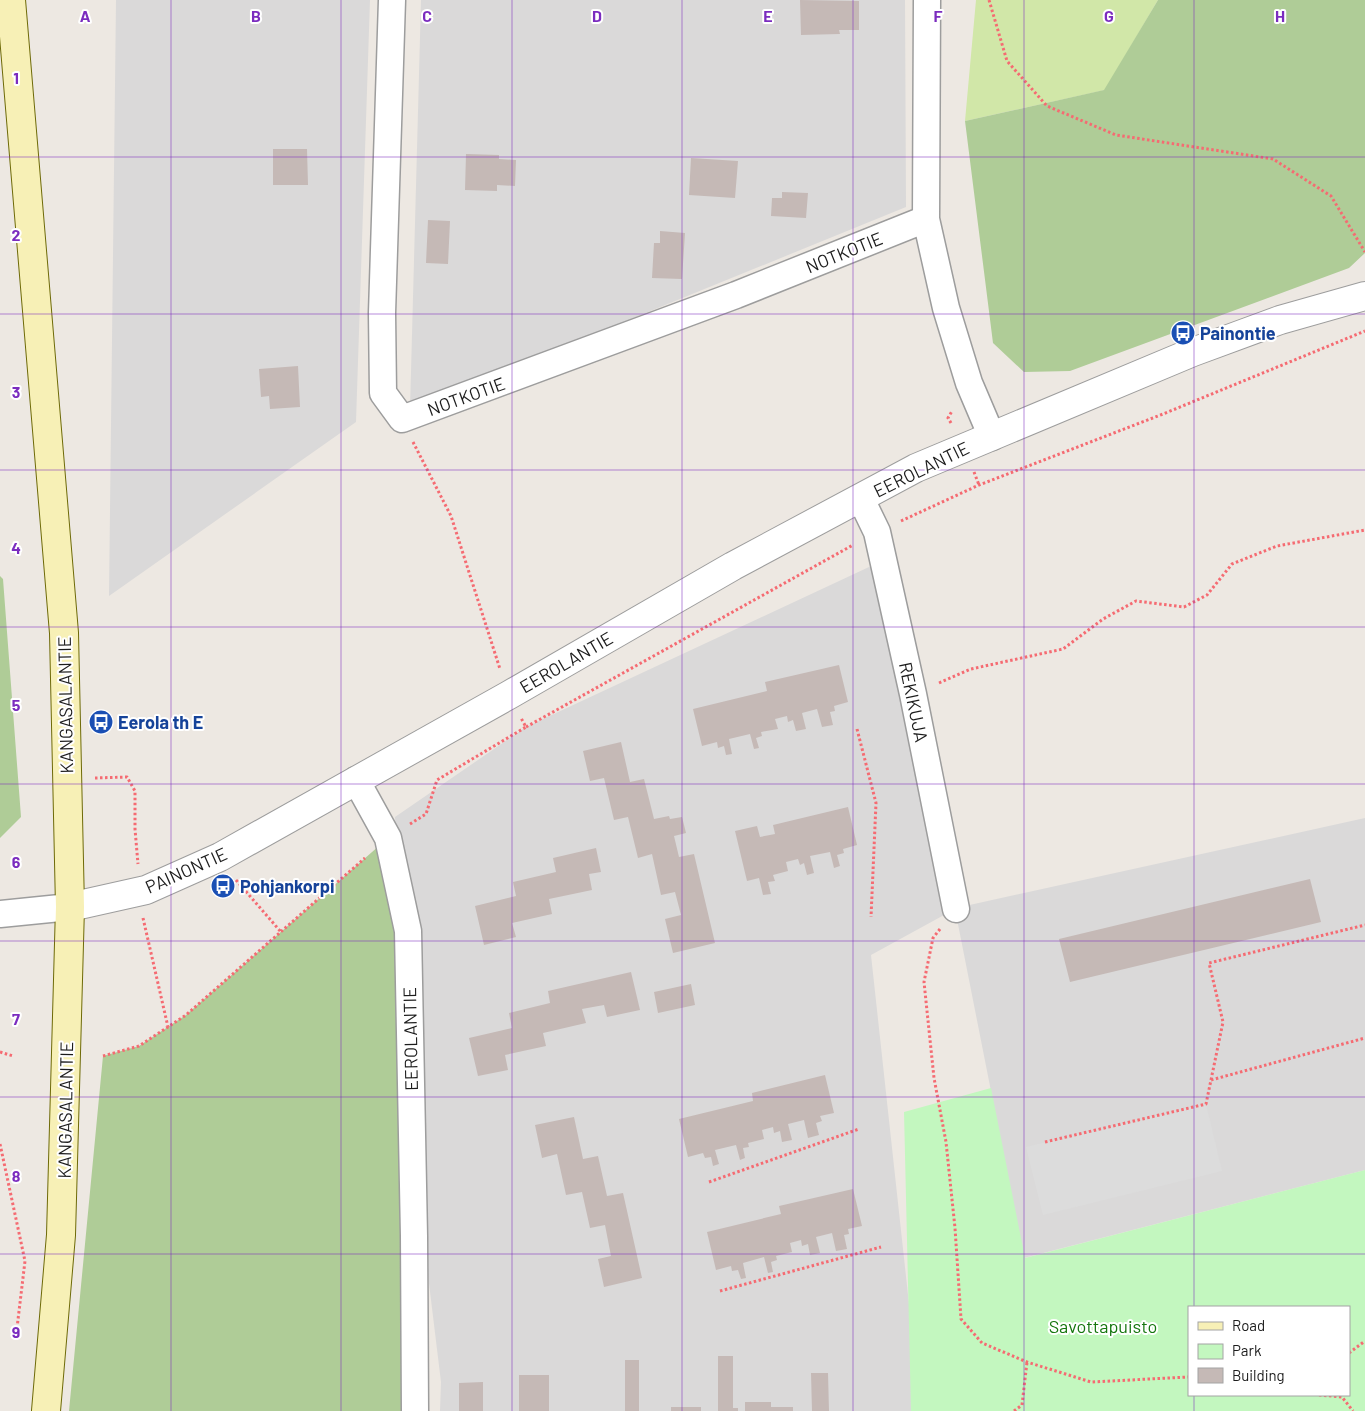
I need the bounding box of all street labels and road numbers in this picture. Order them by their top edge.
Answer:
street label: NOTKOTIE [802,227,886,277]
street label: NOTKOTIE [424,372,508,420]
street label: EEROLANTIE [870,436,972,502]
street label: EEROLANTIE [516,627,616,697]
street label: KANGASALANTIE [53,636,77,774]
street label: REKIKUJA [895,660,933,744]
street label: PAINONTIE [142,842,230,898]
street label: EEROLANTIE [398,987,422,1091]
street label: KANGASALANTIE [53,1041,77,1179]

